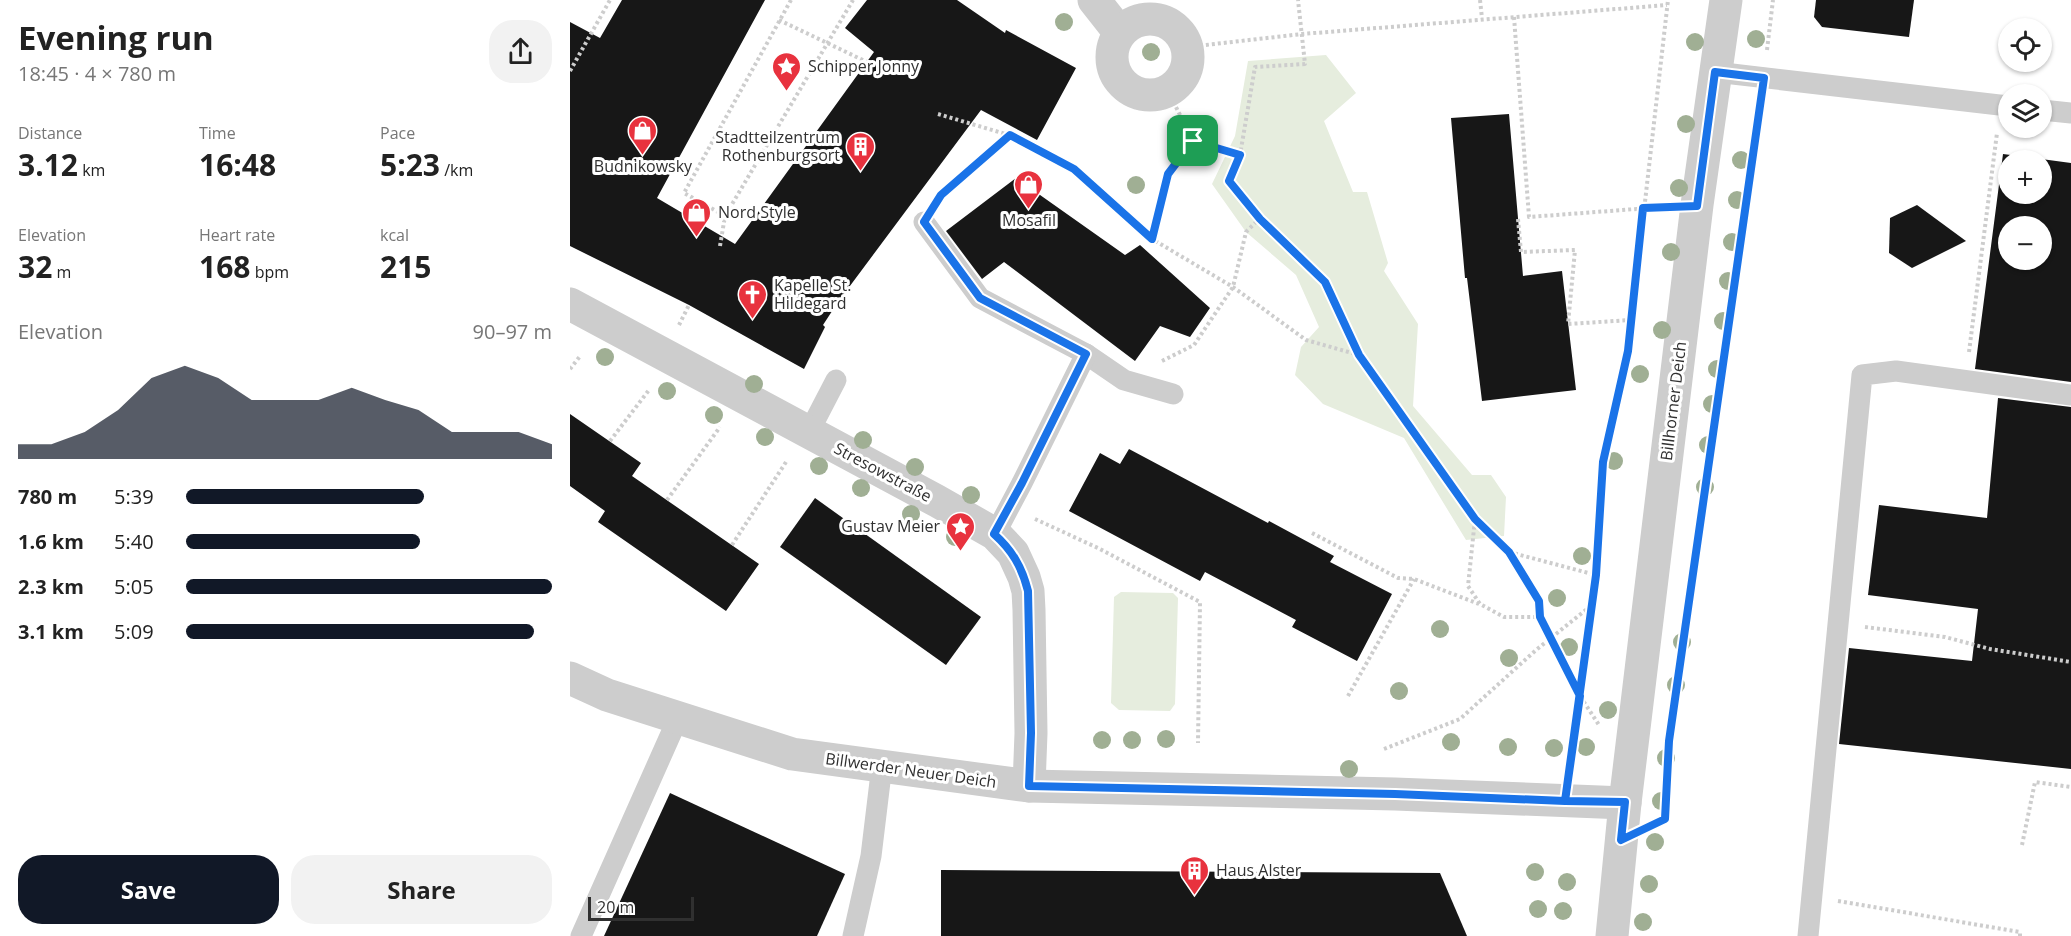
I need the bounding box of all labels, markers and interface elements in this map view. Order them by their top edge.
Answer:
text: Evening run [18,15,214,60]
map controls [1998,18,2052,270]
button: locate [1998,18,2052,72]
button: share [489,20,552,83]
place icon: Schipper Jonny [771,50,803,92]
place label: Schipper Jonny [808,55,920,77]
text: 18:45 · 4 × 780 m [18,60,176,87]
button: layers [1998,84,2052,138]
shop icon: Budnikowsky [627,114,659,156]
pin [1167,115,1218,166]
text: Distance [18,122,82,144]
text: Time [199,122,236,144]
text: Pace [380,122,415,144]
icon: arrive [1176,124,1209,157]
place label: Stadtteilzentrum Rothenburgsort [715,126,840,166]
building icon: Stadtteilzentrum Rothenburgsort [845,130,877,172]
text: 3.12 [18,144,78,185]
text: 16:48 [199,144,276,185]
text: 5:23 [380,144,440,185]
button: + [1998,150,2052,204]
place label: Budnikowsky [594,155,693,177]
text: km [78,159,105,181]
text: /km [440,159,473,181]
shop icon: Mosafil [1013,168,1045,210]
shop icon: Nord Style [681,196,713,238]
place label: Nord Style [718,201,796,223]
place label: Mosafil [1002,209,1056,231]
button: − [1998,216,2052,270]
text: Elevation [18,224,86,246]
text: Heart rate [199,224,275,246]
text: kcal [380,224,409,246]
text: 32 [18,246,52,287]
text: 168 [199,246,250,287]
text: 215 [380,246,431,287]
text: m [52,261,71,283]
text: bpm [250,261,289,283]
place label: Kapelle St. Hildegard [774,274,851,314]
church icon: Kapelle St. Hildegard [737,278,769,320]
text: Elevation [18,318,103,345]
text: 90–97 m [473,318,552,345]
street label: Billhorner Deich [1655,340,1691,462]
street label: Stresowstraße [830,437,936,507]
text: 780 m [18,483,77,510]
text: 5:39 [114,483,154,510]
place icon: Gustav Meier [945,510,977,552]
place label: Gustav Meier [841,515,940,537]
text: 1.6 km [18,528,84,555]
text: 5:40 [114,528,154,555]
text: 2.3 km [18,573,84,600]
text: 5:05 [114,573,154,600]
text: 3.1 km [18,618,84,645]
text: 5:09 [114,618,154,645]
street label: Billwerder Neuer Deich [824,747,998,793]
building icon: Haus Alster [1179,854,1211,896]
button: Save [18,855,279,924]
button: Share [291,855,552,924]
place label: Haus Alster [1216,859,1302,881]
scale bar [588,894,694,922]
text: 20 m [597,896,634,918]

